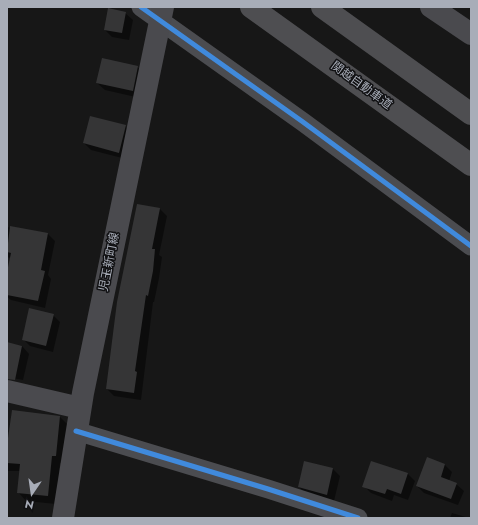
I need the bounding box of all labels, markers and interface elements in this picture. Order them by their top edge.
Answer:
street label: 関越自動車道 [328,59,394,113]
street label: 児玉新町線 [97,231,123,293]
north arrow [12,473,52,513]
text: N [23,496,35,513]

